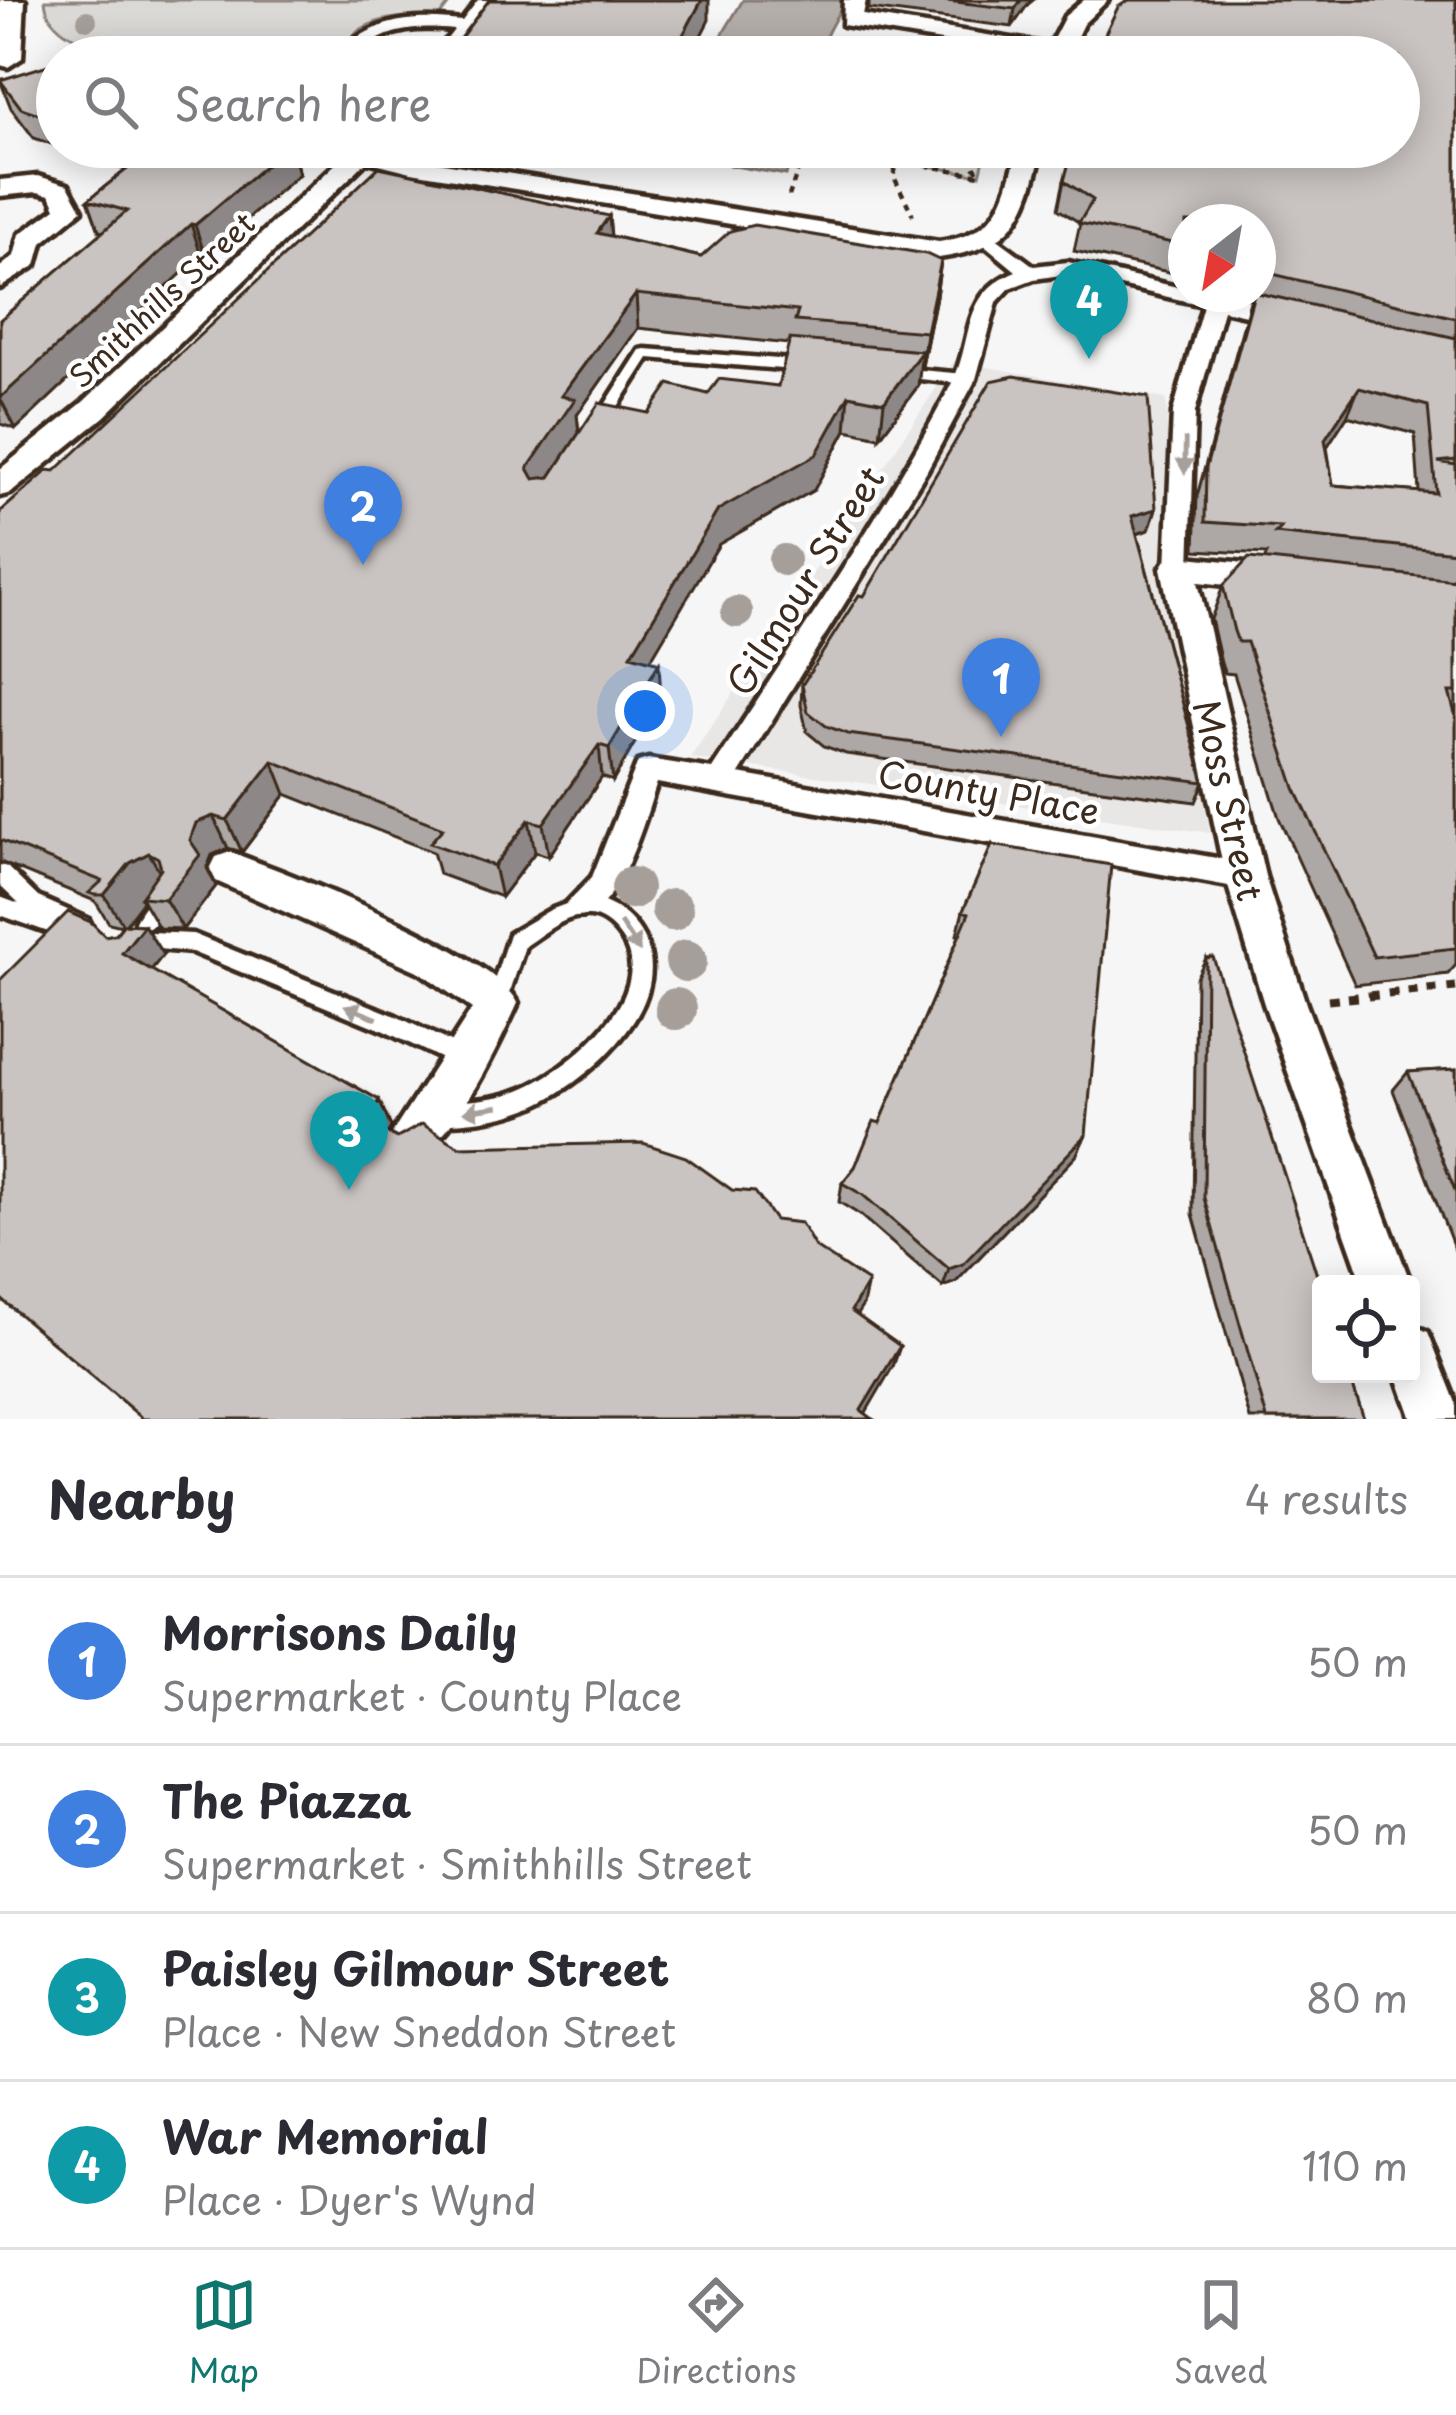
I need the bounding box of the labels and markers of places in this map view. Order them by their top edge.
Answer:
pin: 4 [1050,260,1128,359]
pin: 2 [324,466,402,565]
pin: 1 [962,638,1040,737]
pin: 3 [310,1091,388,1190]

